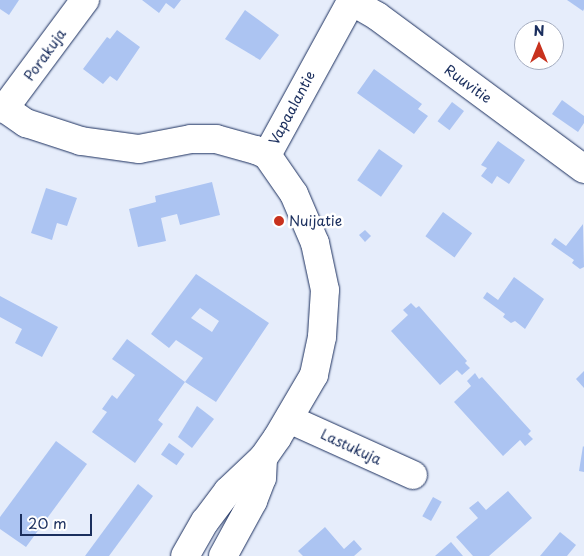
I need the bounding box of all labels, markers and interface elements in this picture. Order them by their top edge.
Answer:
north arrow [514,20,564,70]
text: N [533,20,545,41]
street label: Porakuja [20,26,70,84]
street label: Ruuvitie [441,61,495,107]
street label: Vapaalantie [265,68,319,148]
place label: Nuijatie [289,213,342,229]
marker: Nuijatie [273,215,285,227]
street label: Lastukuja [318,426,384,468]
scale bar [22,504,95,536]
text: 20 m [28,511,67,534]

